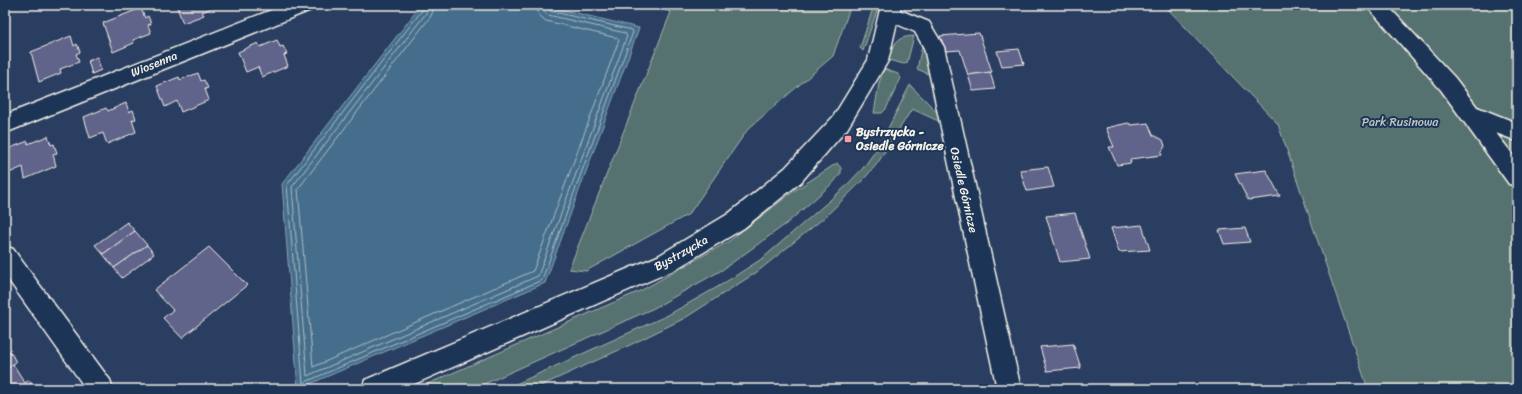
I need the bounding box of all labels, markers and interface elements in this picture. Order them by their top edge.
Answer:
street label: Wiosenna [127,45,181,83]
park label: Park Rusinowa [1362,111,1439,133]
place label: Bystrzycka - Osiedle Górnicze [855,121,944,157]
marker: Bystrzycka - Osiedle Górnicze [843,134,853,144]
street label: Osiedle Górnicze [943,145,985,235]
street label: Bystrzycka [650,229,712,277]

